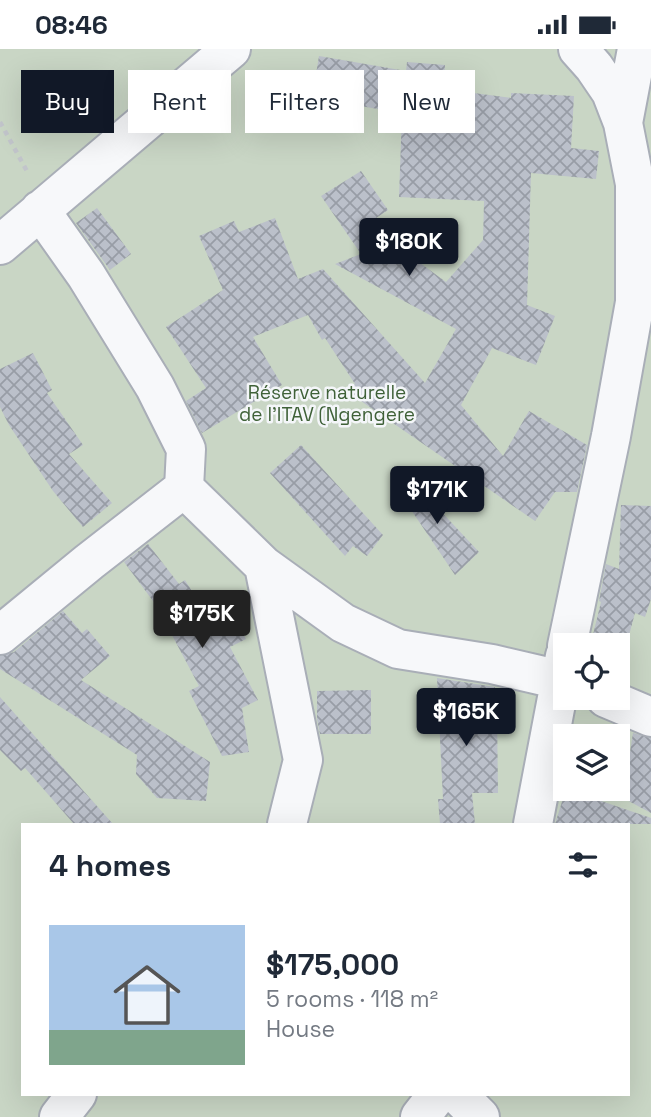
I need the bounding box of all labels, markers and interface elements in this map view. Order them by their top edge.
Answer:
text: 08:46 [35,8,108,42]
chip: Buy [21,70,114,133]
chip: Rent [128,70,231,133]
chip: Filters [245,70,364,133]
chip: New [378,70,475,133]
pin: $180K [360,219,458,278]
text: $180K [375,226,443,256]
park label: Réserve naturelle de l'ITAV (Ngengere [239,380,415,427]
pin: $171K [388,467,486,526]
text: $171K [406,474,468,504]
pin: $175K [153,591,251,650]
text: $175K [169,598,235,628]
map controls [553,633,630,801]
button: locate [553,633,630,710]
pin: $165K [417,689,515,748]
text: $165K [433,696,499,726]
button: layers [553,724,630,801]
text: 4 homes [49,846,171,885]
icon: filters [564,846,602,884]
text: $175,000 [266,945,399,984]
icon: home [105,953,189,1037]
text: 5 rooms · 118 m² [266,984,438,1014]
text: House [266,1014,335,1044]

